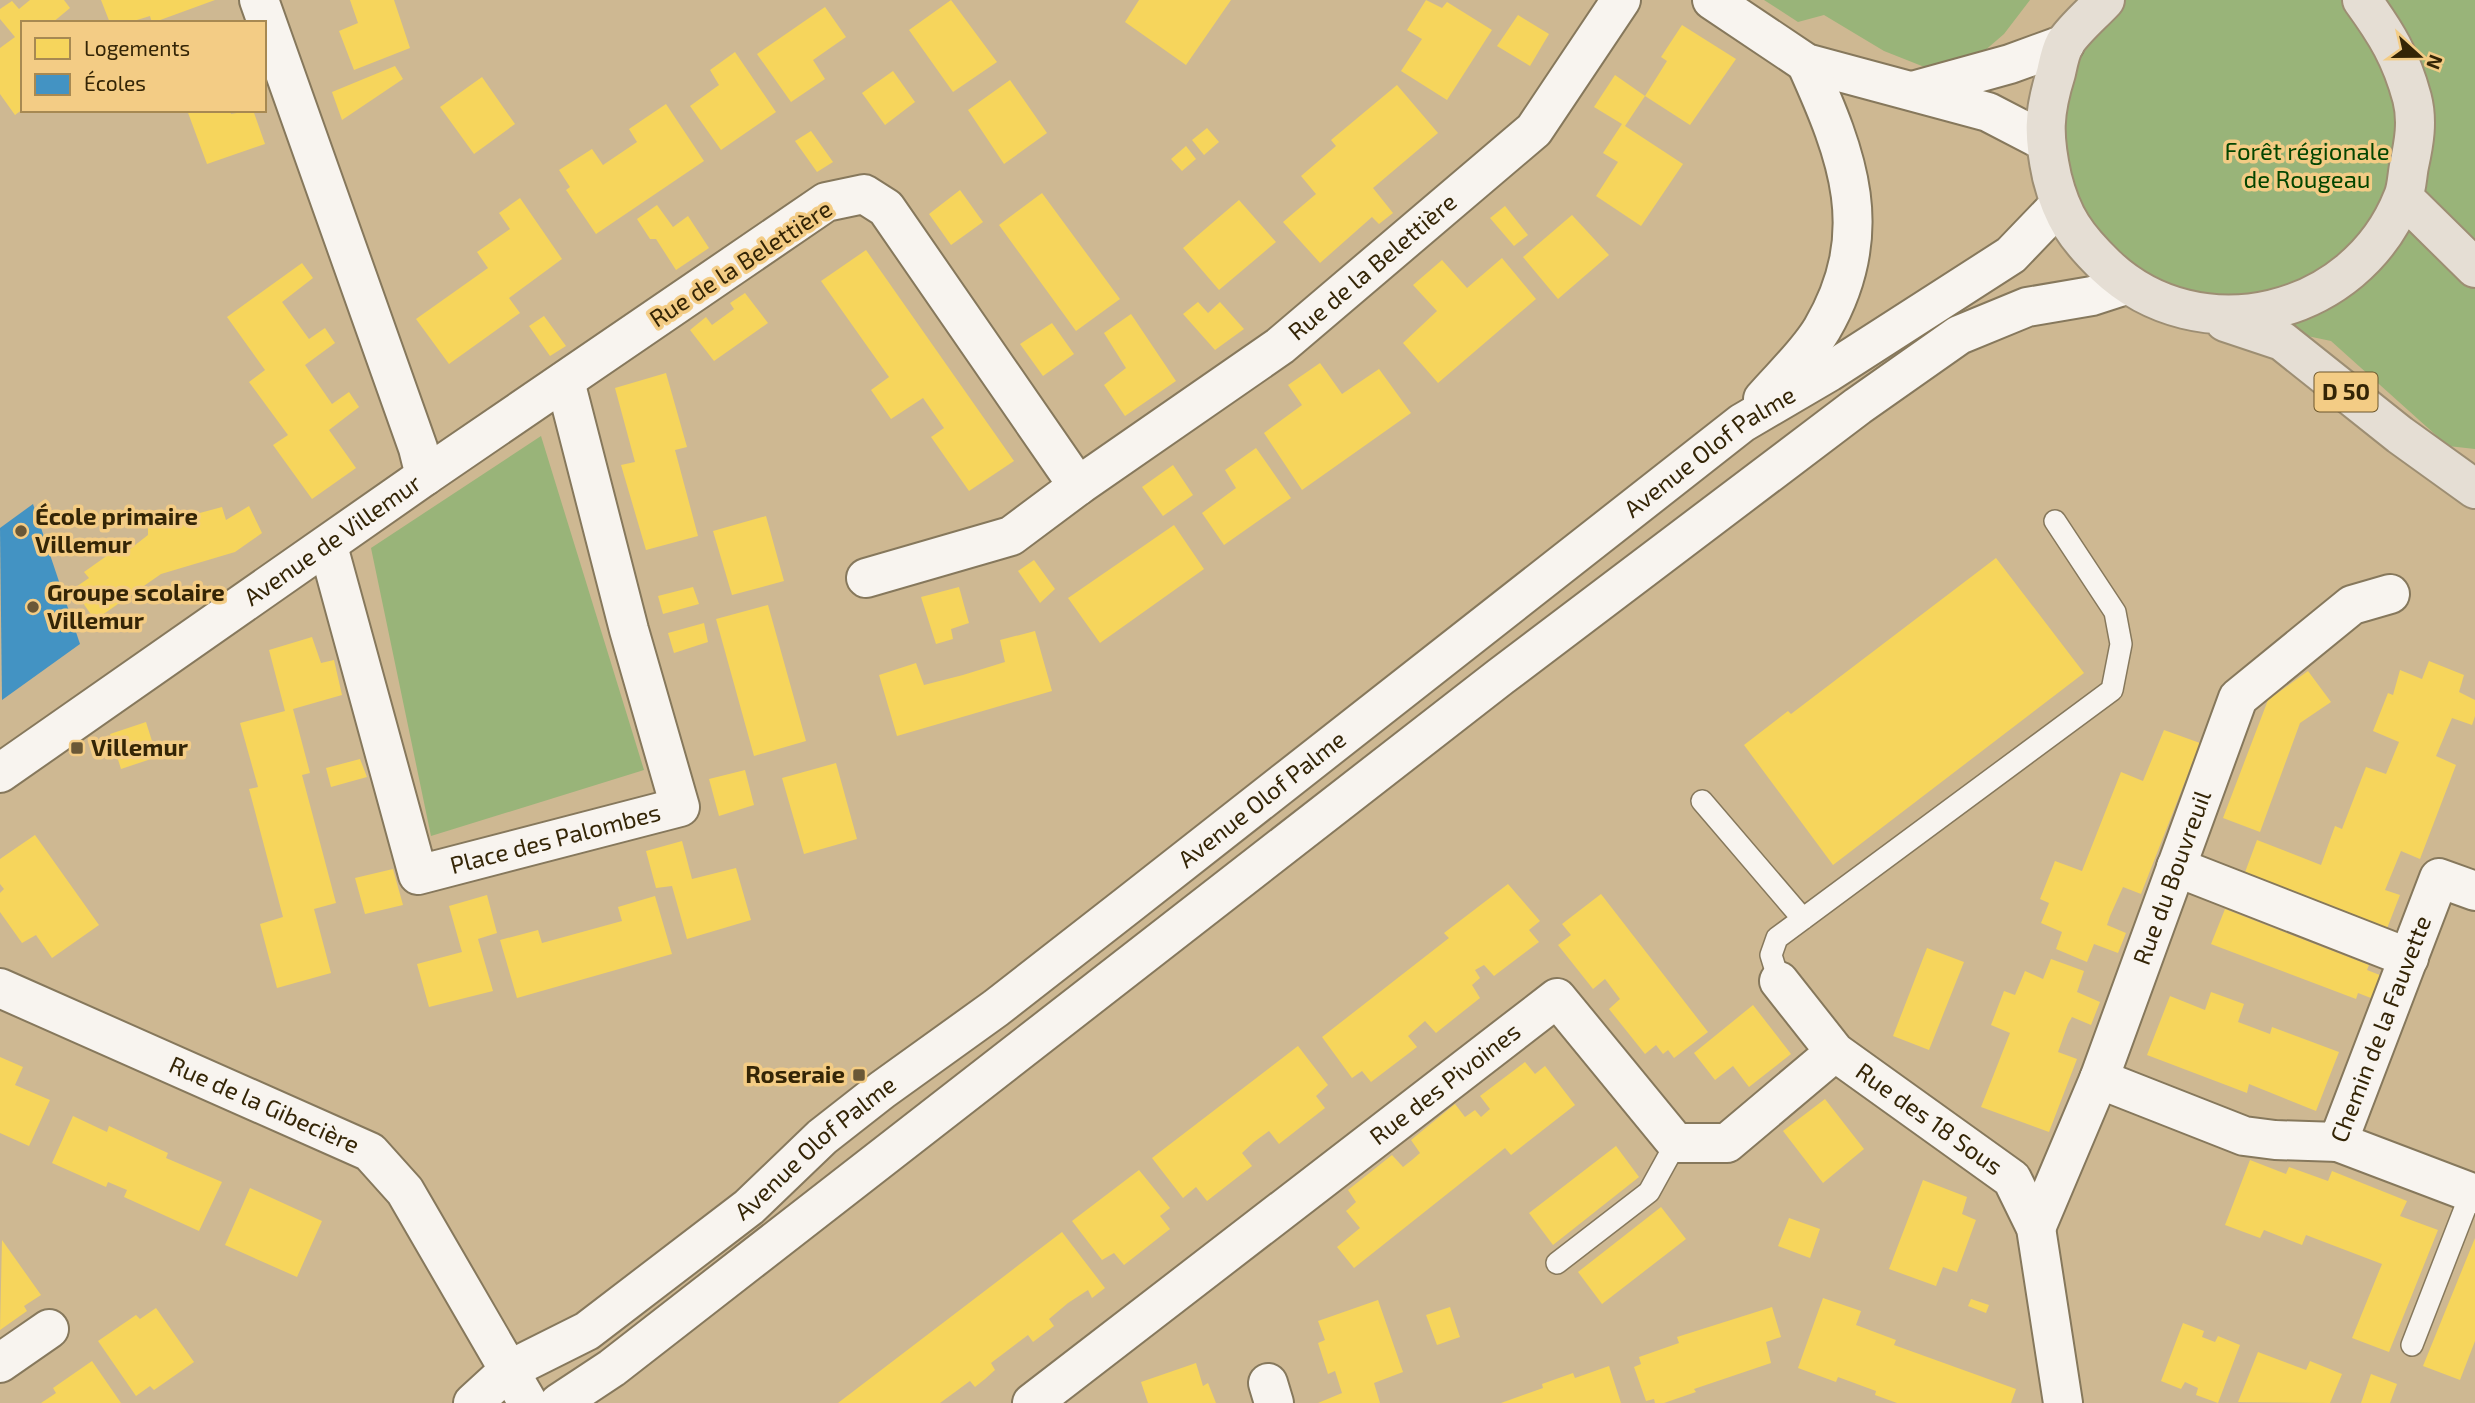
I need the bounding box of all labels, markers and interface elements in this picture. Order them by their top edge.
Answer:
legend [21,21,266,112]
north arrow [2384,21,2454,91]
text: Logements [84,35,190,60]
text: N [2422,52,2449,73]
text: Écoles [84,70,146,95]
park label: Forêt régionale de Rougeau [2224,136,2390,193]
street label: Rue de la Belettière [1282,186,1462,346]
street label: Rue de la Belettière [644,193,837,333]
road number: D 50 [2314,372,2378,412]
street label: Avenue Olof Palme [1618,379,1800,523]
street label: Avenue de Villemur [238,467,426,611]
place label: École primaire Villemur [35,501,198,558]
marker: École primaire Villemur [13,523,29,539]
place label: Groupe scolaire Villemur [47,577,225,634]
marker: Groupe scolaire Villemur [25,599,41,615]
street label: Avenue Olof Palme [1172,724,1351,873]
place label: Villemur [91,732,189,761]
marker: Villemur [69,740,85,756]
street label: Rue du Bouvreuil [2126,786,2216,968]
street label: Place des Palombes [447,797,663,879]
street label: Chemin de la Fauvette [2323,911,2436,1146]
street label: Rue des Pivoines [1363,1016,1525,1150]
street label: Rue de la Gibecière [165,1049,364,1159]
street label: Rue des 18 Sous [1851,1056,2009,1181]
place label: Roseraie [745,1059,845,1088]
marker: Roseraie [851,1067,867,1083]
street label: Avenue Olof Palme [729,1069,901,1226]

